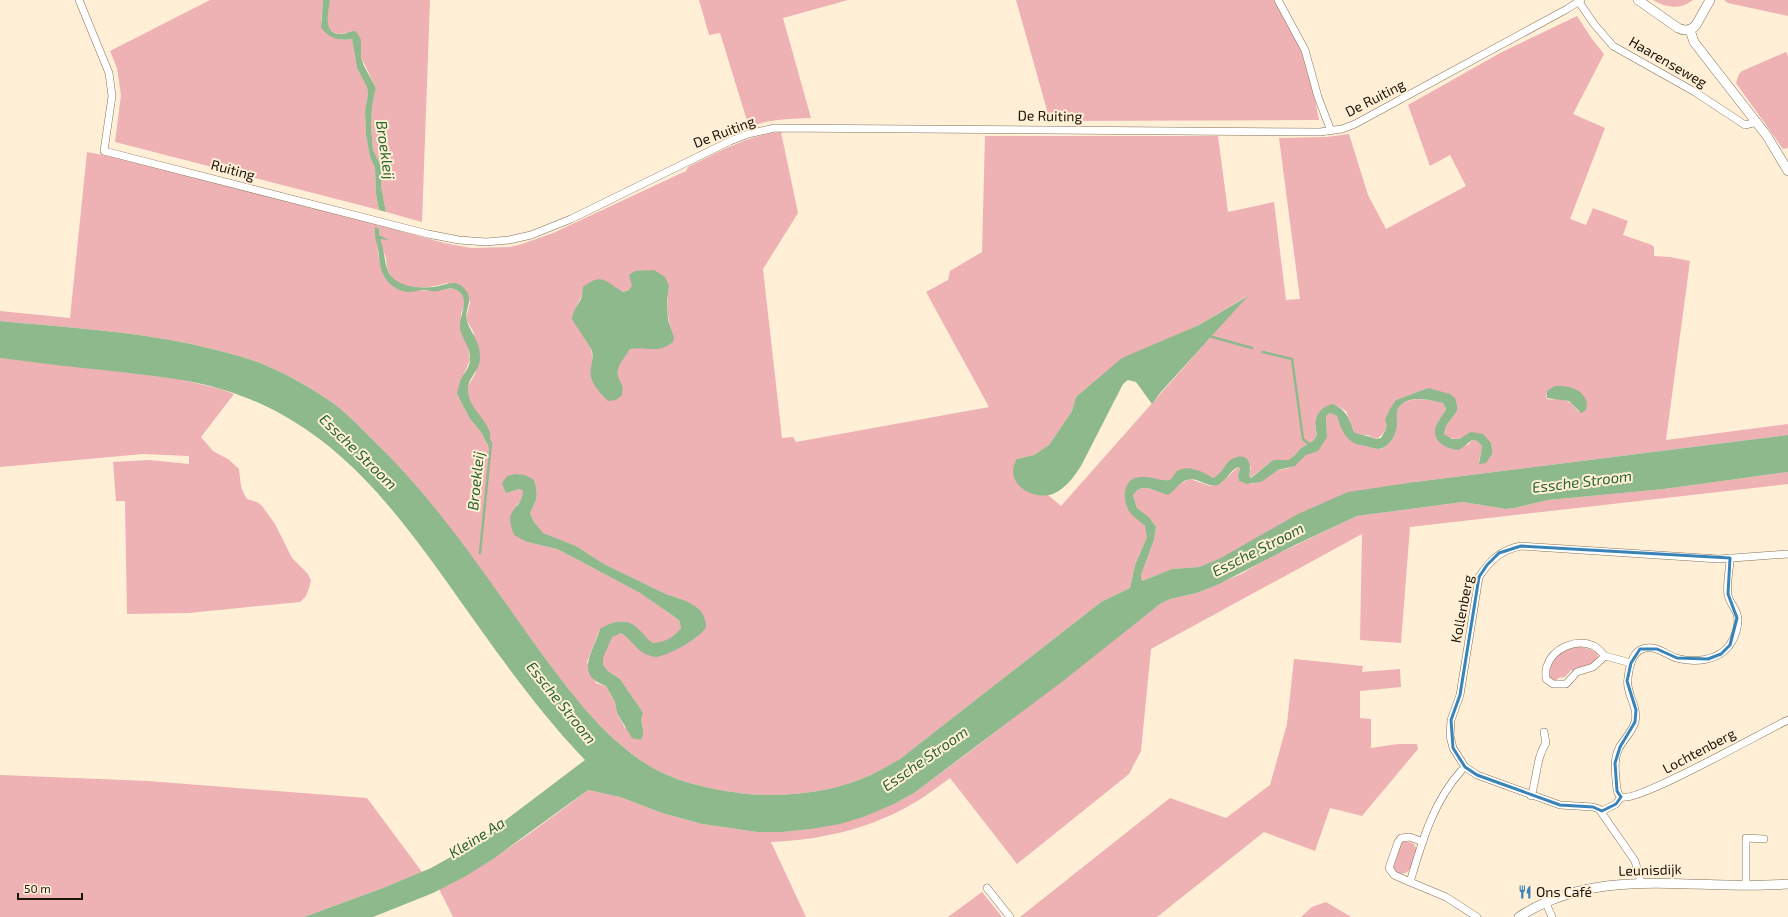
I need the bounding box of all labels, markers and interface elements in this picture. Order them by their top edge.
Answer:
street label: Haarenseweg [1626,32,1710,91]
street label: De Ruiting [1342,75,1408,120]
street label: De Ruiting [1017,106,1083,125]
street label: De Ruiting [691,112,757,151]
water label: Broekleij [372,119,399,181]
street label: Ruiting [209,156,257,184]
water label: Essche Stroom [316,410,401,493]
water label: Broekleij [463,450,488,511]
water label: Essche Stroom [1531,466,1633,496]
water label: Essche Stroom [1209,518,1306,580]
street label: Kollenberg [1447,573,1476,644]
water label: Essche Stroom [523,658,600,747]
water label: Essche Stroom [878,722,971,794]
street label: Lochtenberg [1659,724,1738,777]
water label: Kleine Aa [445,813,508,861]
street label: Leunisdijk [1618,860,1682,879]
scale bar [18,875,82,901]
text: 50 m [24,881,51,895]
place label: Ons Café [1536,883,1592,900]
restaurant icon: Ons Café [1517,884,1533,900]

